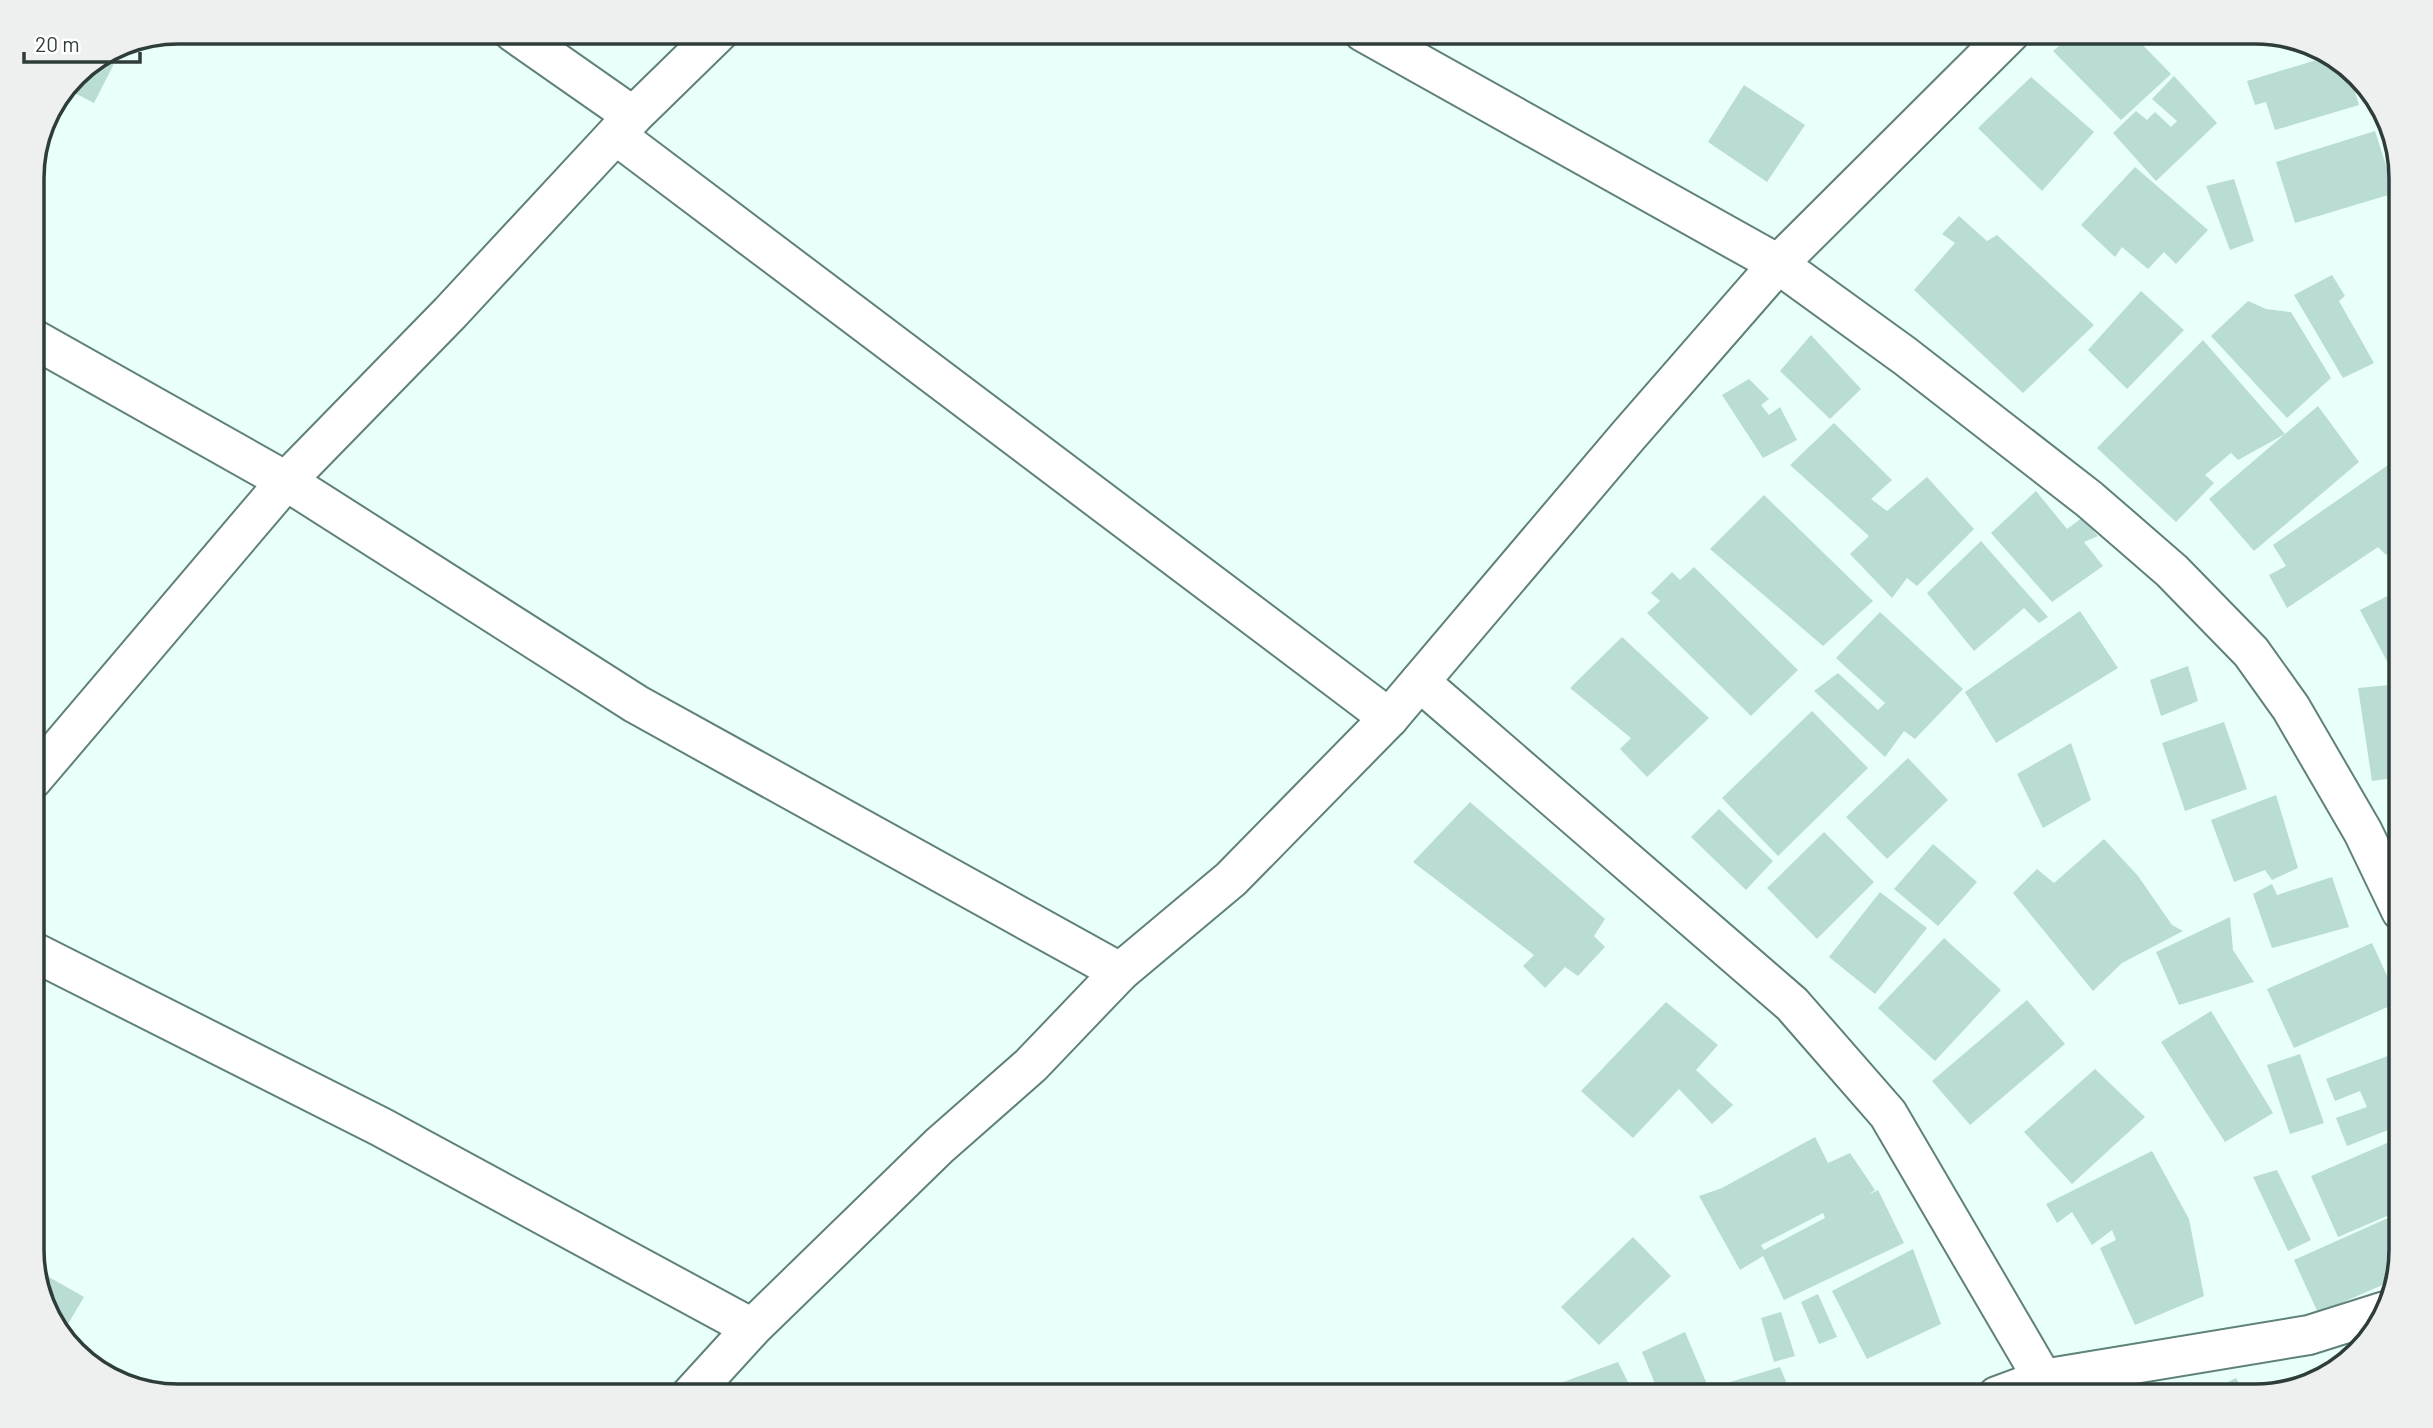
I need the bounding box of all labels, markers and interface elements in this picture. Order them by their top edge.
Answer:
scale bar [24,21,140,65]
text: 20 m [35,31,80,56]

